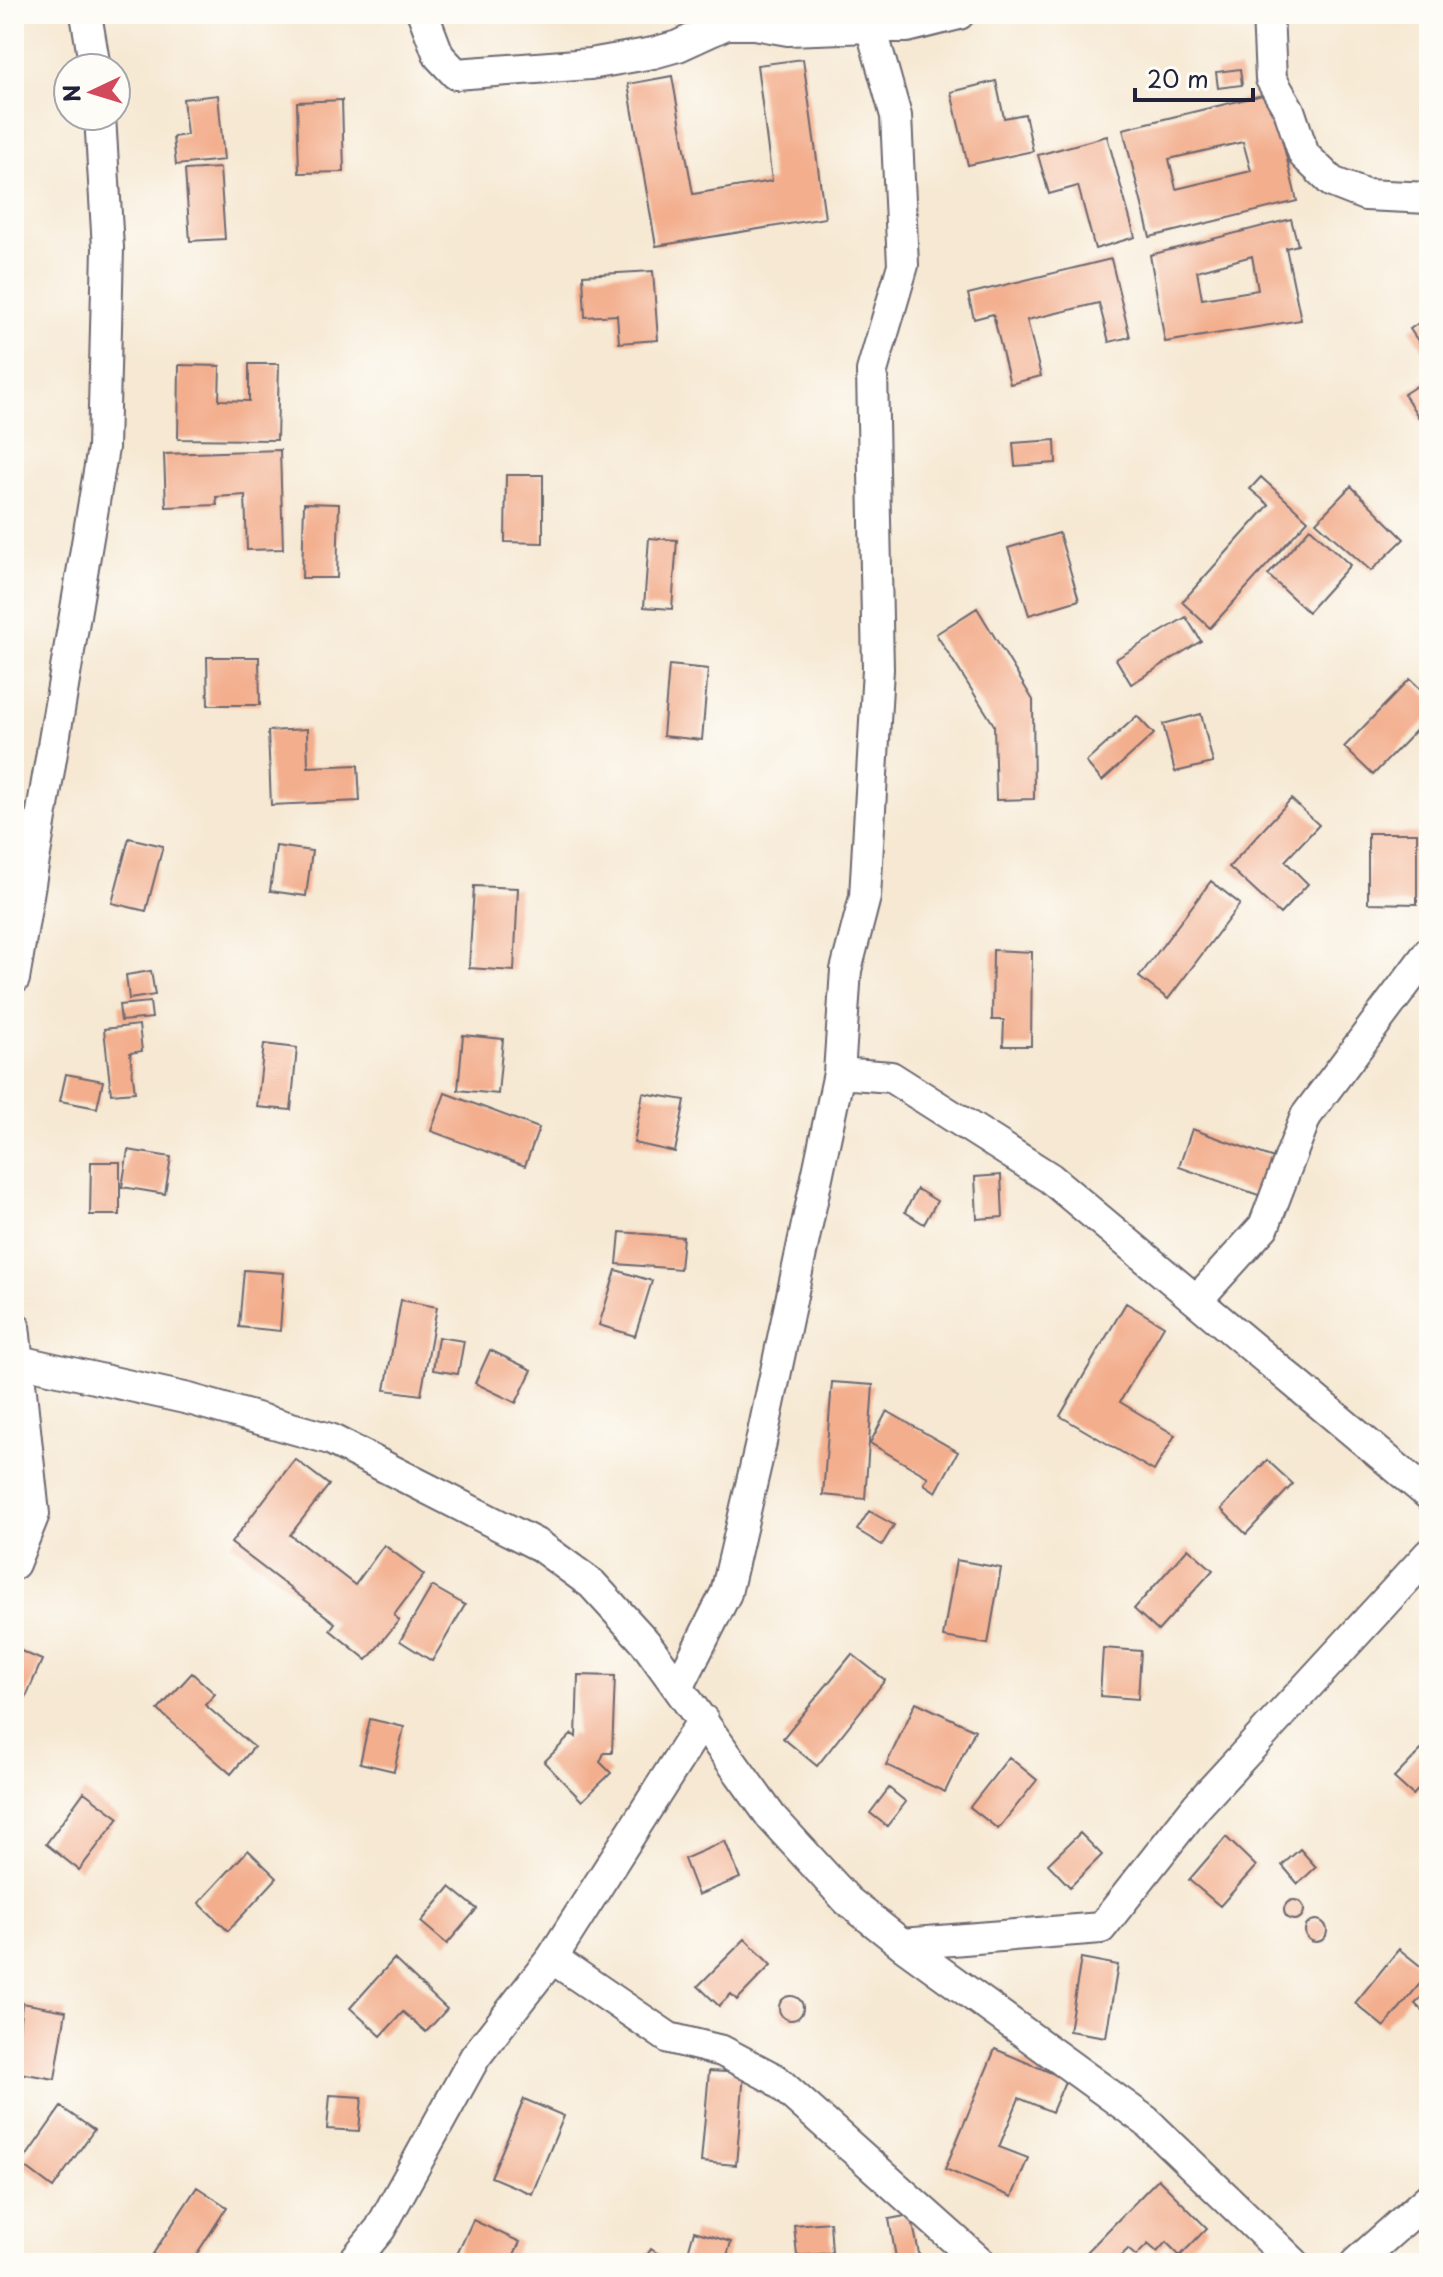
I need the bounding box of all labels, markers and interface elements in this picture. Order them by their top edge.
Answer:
north arrow [52,52,132,132]
scale bar [1135,52,1253,102]
text: 20 m [1147,60,1209,96]
text: N [53,84,88,103]

